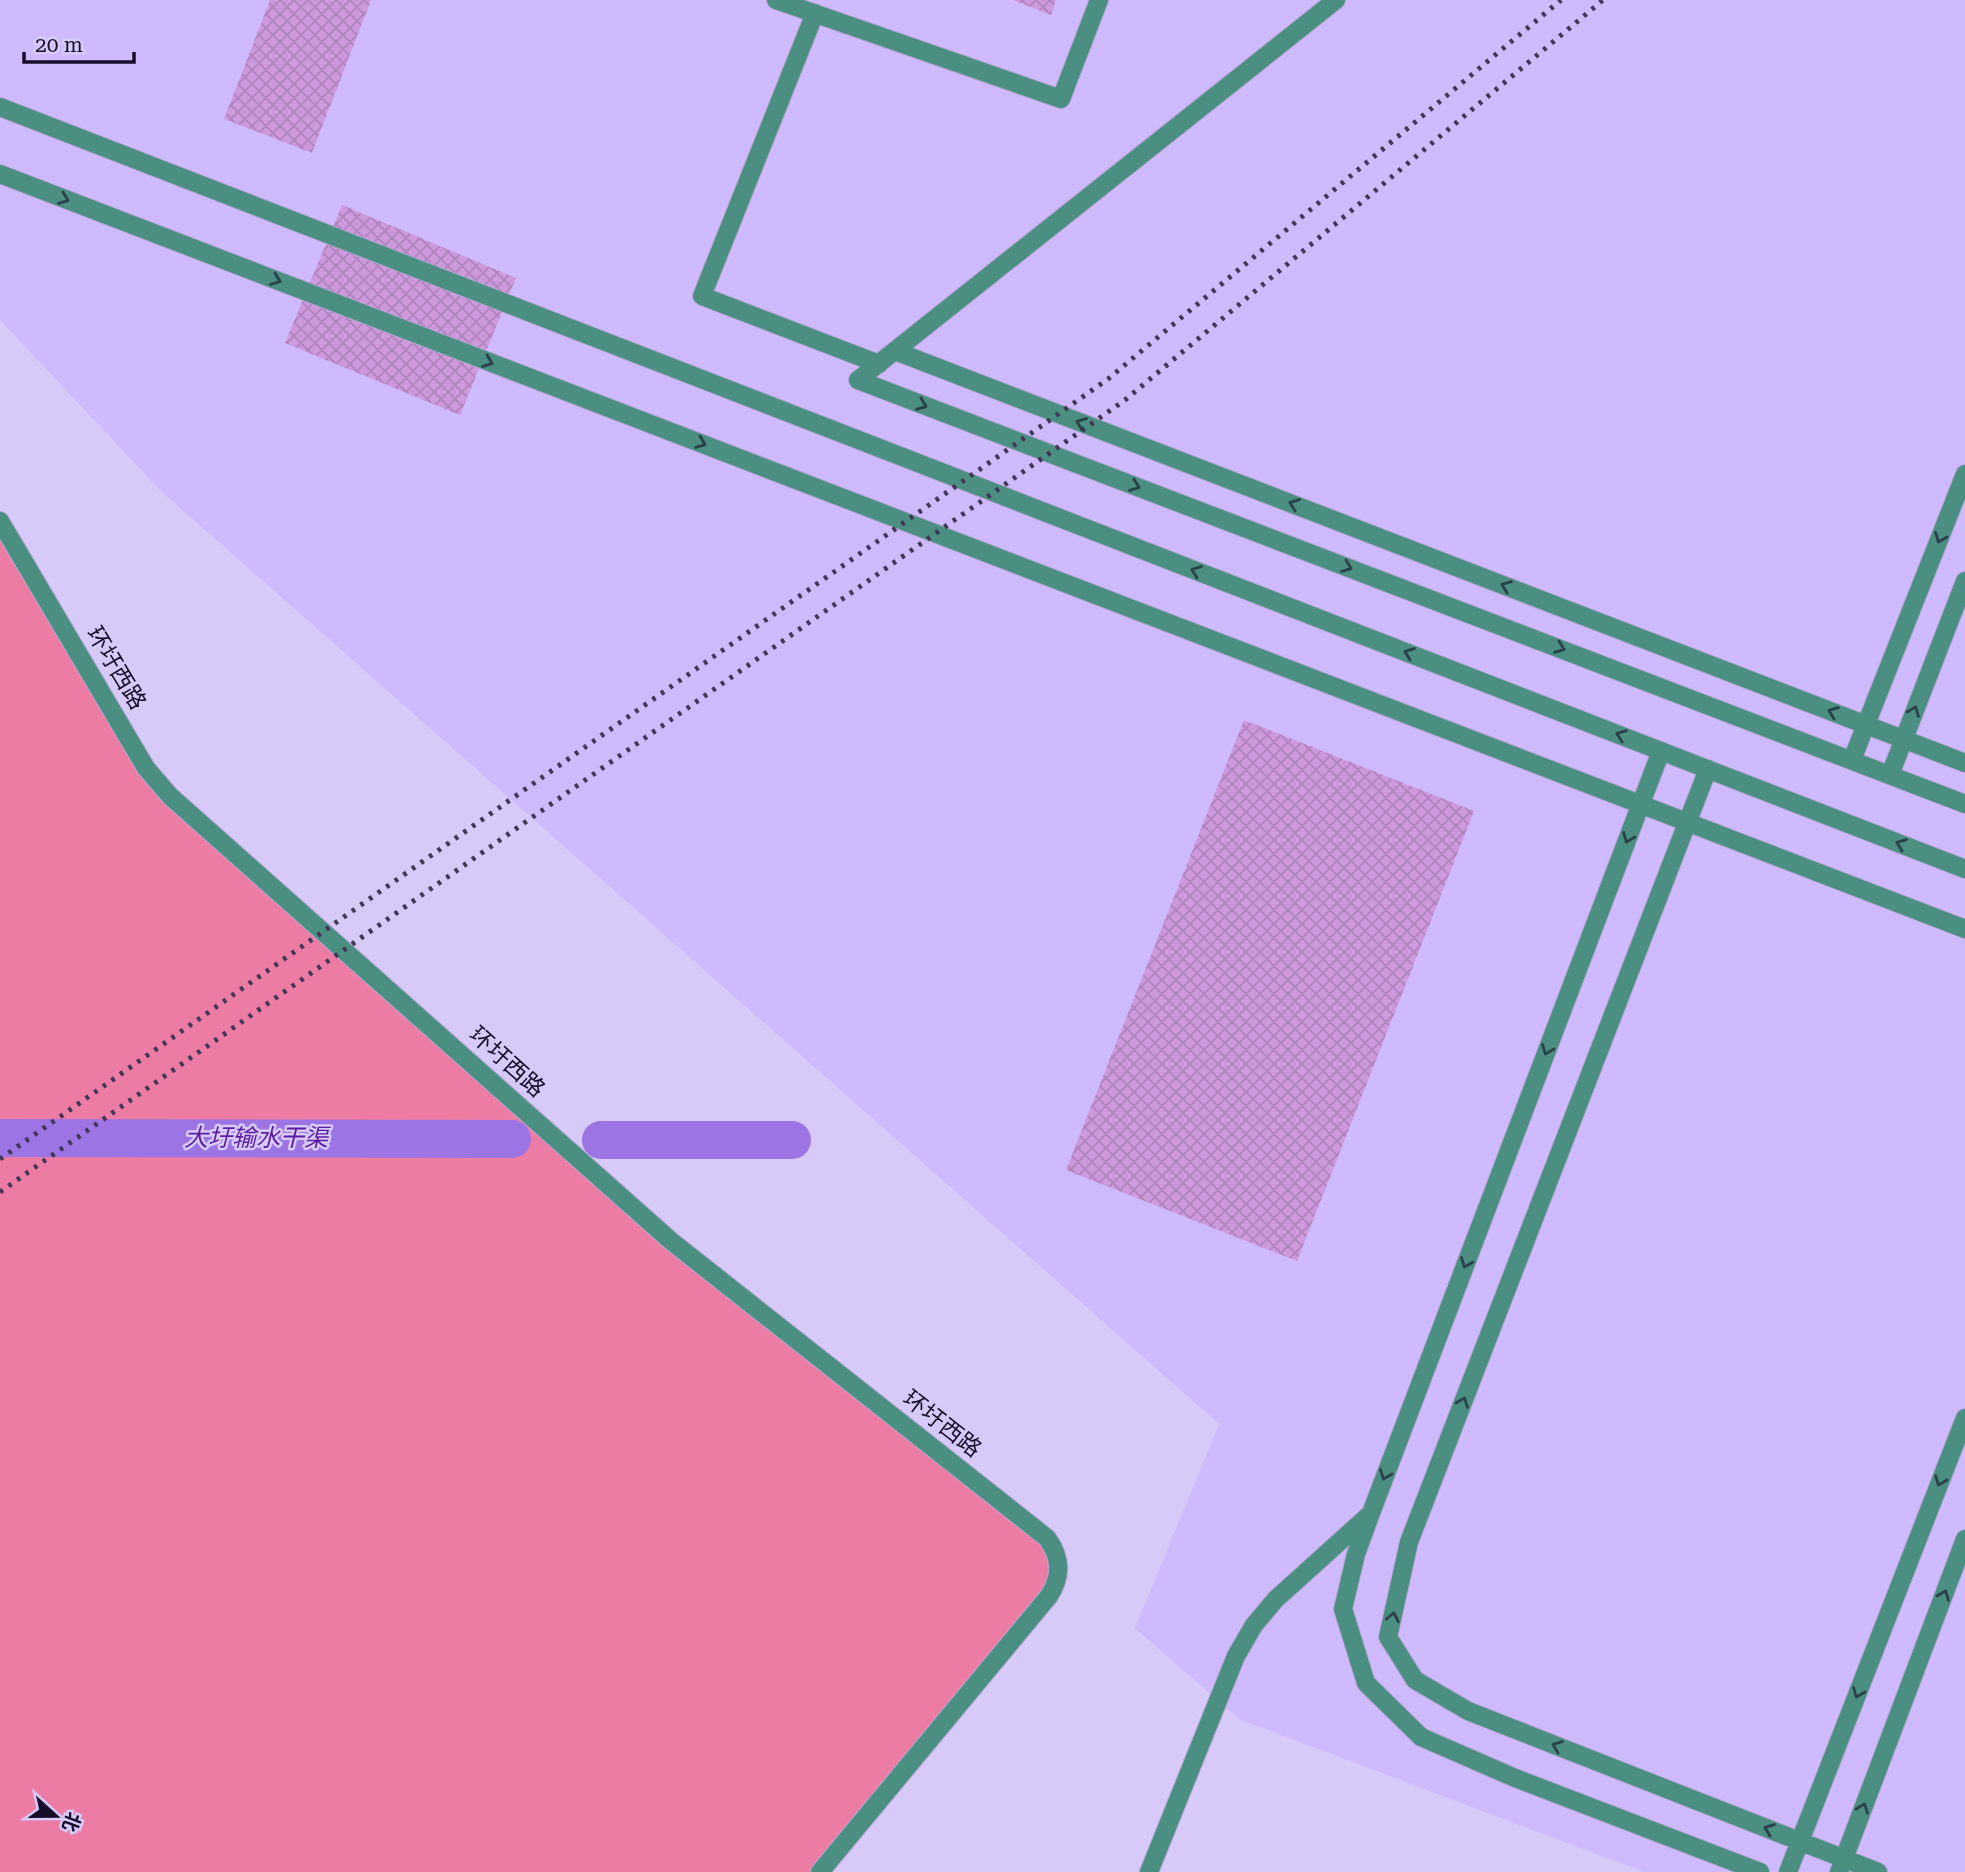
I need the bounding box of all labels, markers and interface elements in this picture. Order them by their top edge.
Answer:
scale bar [24,21,135,65]
text: 20 m [35,33,83,57]
one-way arrow [57,190,69,204]
one-way arrow [269,272,281,286]
one-way arrow [482,353,494,367]
one-way arrow [916,396,928,410]
one-way arrow [1076,417,1088,431]
one-way arrow [694,435,706,449]
one-way arrow [1128,477,1140,491]
one-way arrow [1288,499,1300,513]
one-way arrow [1934,531,1948,543]
one-way arrow [1341,559,1353,573]
one-way arrow [1191,565,1203,579]
one-way arrow [1500,580,1513,594]
street label: 环圩西路 [81,622,151,714]
one-way arrow [1553,640,1565,654]
one-way arrow [1403,647,1415,661]
one-way arrow [1827,706,1839,720]
one-way arrow [1906,706,1920,718]
one-way arrow [1615,730,1627,744]
one-way arrow [1623,831,1637,843]
one-way arrow [1896,838,1908,852]
street label: 环圩西路 [464,1021,550,1103]
one-way arrow [1542,1044,1556,1056]
water label: 大圩输水干渠 [184,1124,331,1152]
one-way arrow [1461,1256,1475,1268]
street label: 环圩西路 [897,1385,987,1463]
one-way arrow [1455,1396,1469,1408]
one-way arrow [1380,1469,1394,1481]
one-way arrow [1935,1475,1949,1487]
one-way arrow [1935,1590,1949,1602]
one-way arrow [1384,1611,1399,1623]
one-way arrow [1852,1687,1866,1699]
one-way arrow [1551,1740,1563,1754]
north arrow [21,1781,91,1851]
one-way arrow [1855,1803,1869,1815]
text: 北 [57,1809,86,1835]
one-way arrow [1763,1824,1775,1838]

